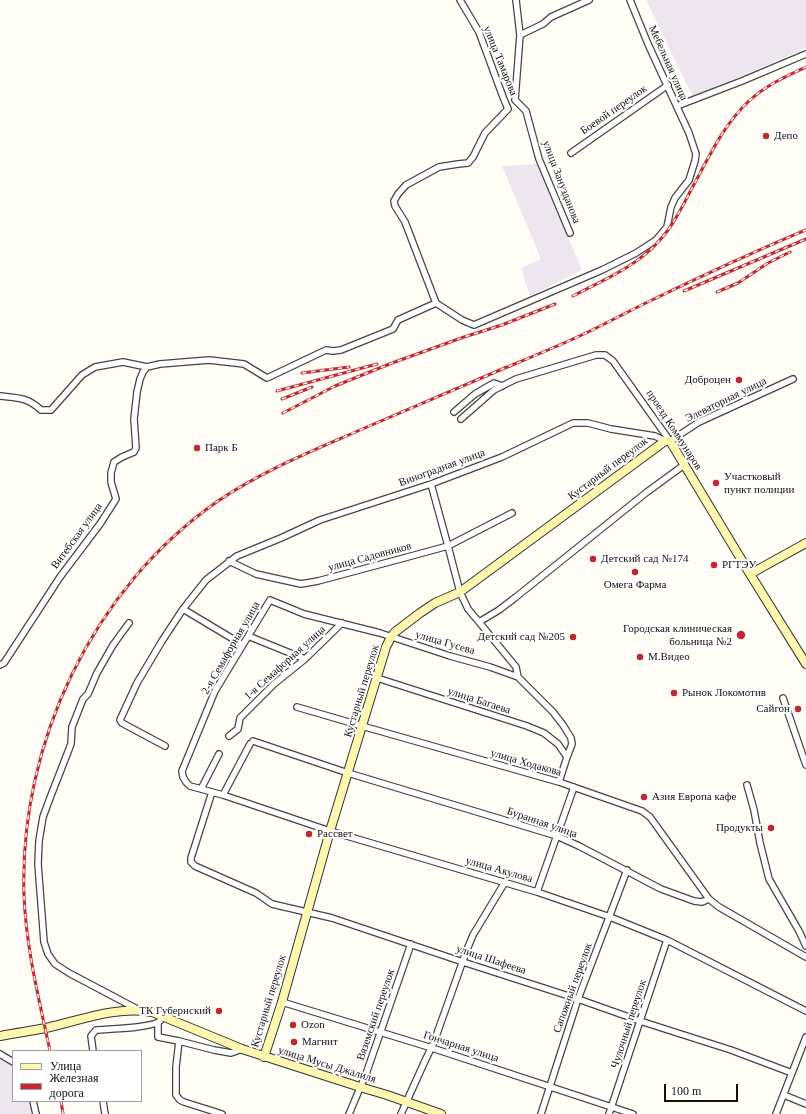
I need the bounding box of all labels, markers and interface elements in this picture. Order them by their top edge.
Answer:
street label: Мебельная улица [645,23,691,103]
street label: улица Тамарова [480,24,520,98]
street label: Боевой переулок [578,82,650,138]
place label: Депо [774,129,798,143]
marker: Депо [761,131,771,141]
street label: улица Занузданова [539,139,583,225]
place label: Доброцен [685,373,731,387]
street label: Элеваторная улица [683,375,769,425]
marker: Доброцен [734,375,744,385]
street label: проезд Коммунаров [643,387,705,473]
street label: Кустарный переулок [566,435,650,503]
place label: Парк Б [205,441,238,455]
marker: Парк Б [192,443,202,453]
street label: Виноградная улица [397,446,487,490]
place label: Участковый пункт полиции [724,470,794,496]
marker: Участковый пункт полиции [711,478,721,488]
street label: Витебская улица [49,500,105,572]
street label: улица Садовников [327,540,413,574]
place label: Детский сад №174 [601,552,688,566]
marker: Детский сад №174 [588,554,598,564]
place label: РГТЭУ [722,558,756,572]
marker: РГТЭУ [709,560,719,570]
marker: Омега Фарма [630,567,640,577]
place label: Омега Фарма [604,578,666,592]
street label: 2-я Семафорная улица [199,599,263,697]
place label: Городская клиническая больница №2 [623,622,732,648]
street label: 1-я Семафорная улица [242,623,328,703]
street label: улица Гусева [414,628,476,658]
marker: Городская клиническая больница №2 [735,629,747,641]
place label: Детский сад №205 [478,630,565,644]
marker: Детский сад №205 [568,632,578,642]
street label: Кустарный переулок [342,643,382,739]
place label: М.Видео [648,650,690,664]
marker: М.Видео [635,652,645,662]
street label: улица Багаева [446,685,512,717]
place label: Рынок Локомотив [682,686,766,700]
marker: Рынок Локомотив [669,688,679,698]
place label: Сайгон [756,702,790,716]
marker: Сайгон [793,704,803,714]
street label: улица Ходакова [489,747,563,779]
place label: Азия Европа кафе [652,790,736,804]
marker: Азия Европа кафе [639,792,649,802]
street label: Буранная улица [505,805,579,841]
place label: Продукты [716,821,763,835]
marker: Продукты [766,823,776,833]
place label: Рассвет [317,827,353,841]
marker: Рассвет [304,829,314,839]
street label: улица Акулова [464,854,534,886]
street label: Сапожный переулок [551,941,595,1035]
street label: улица Шафеева [454,942,528,978]
street label: Кустарный переулок [249,953,289,1049]
street label: Вяземский переулок [354,968,398,1062]
street label: Чулочный переулок [608,978,650,1070]
place label: ТК Губернский [139,1004,211,1018]
marker: ТК Губернский [214,1006,224,1016]
place label: Ozon [301,1018,325,1032]
marker: Ozon [288,1020,298,1030]
street label: Гончарная улица [422,1029,500,1065]
place label: Магнит [302,1035,338,1049]
marker: Магнит [289,1037,299,1047]
street label: улица Мусы Джалиля [276,1044,378,1086]
legend [12,1050,142,1102]
text: Улица [50,1059,81,1073]
text: Железная дорога [50,1071,99,1100]
scale bar [666,1076,740,1102]
text: 100 m [671,1084,701,1098]

